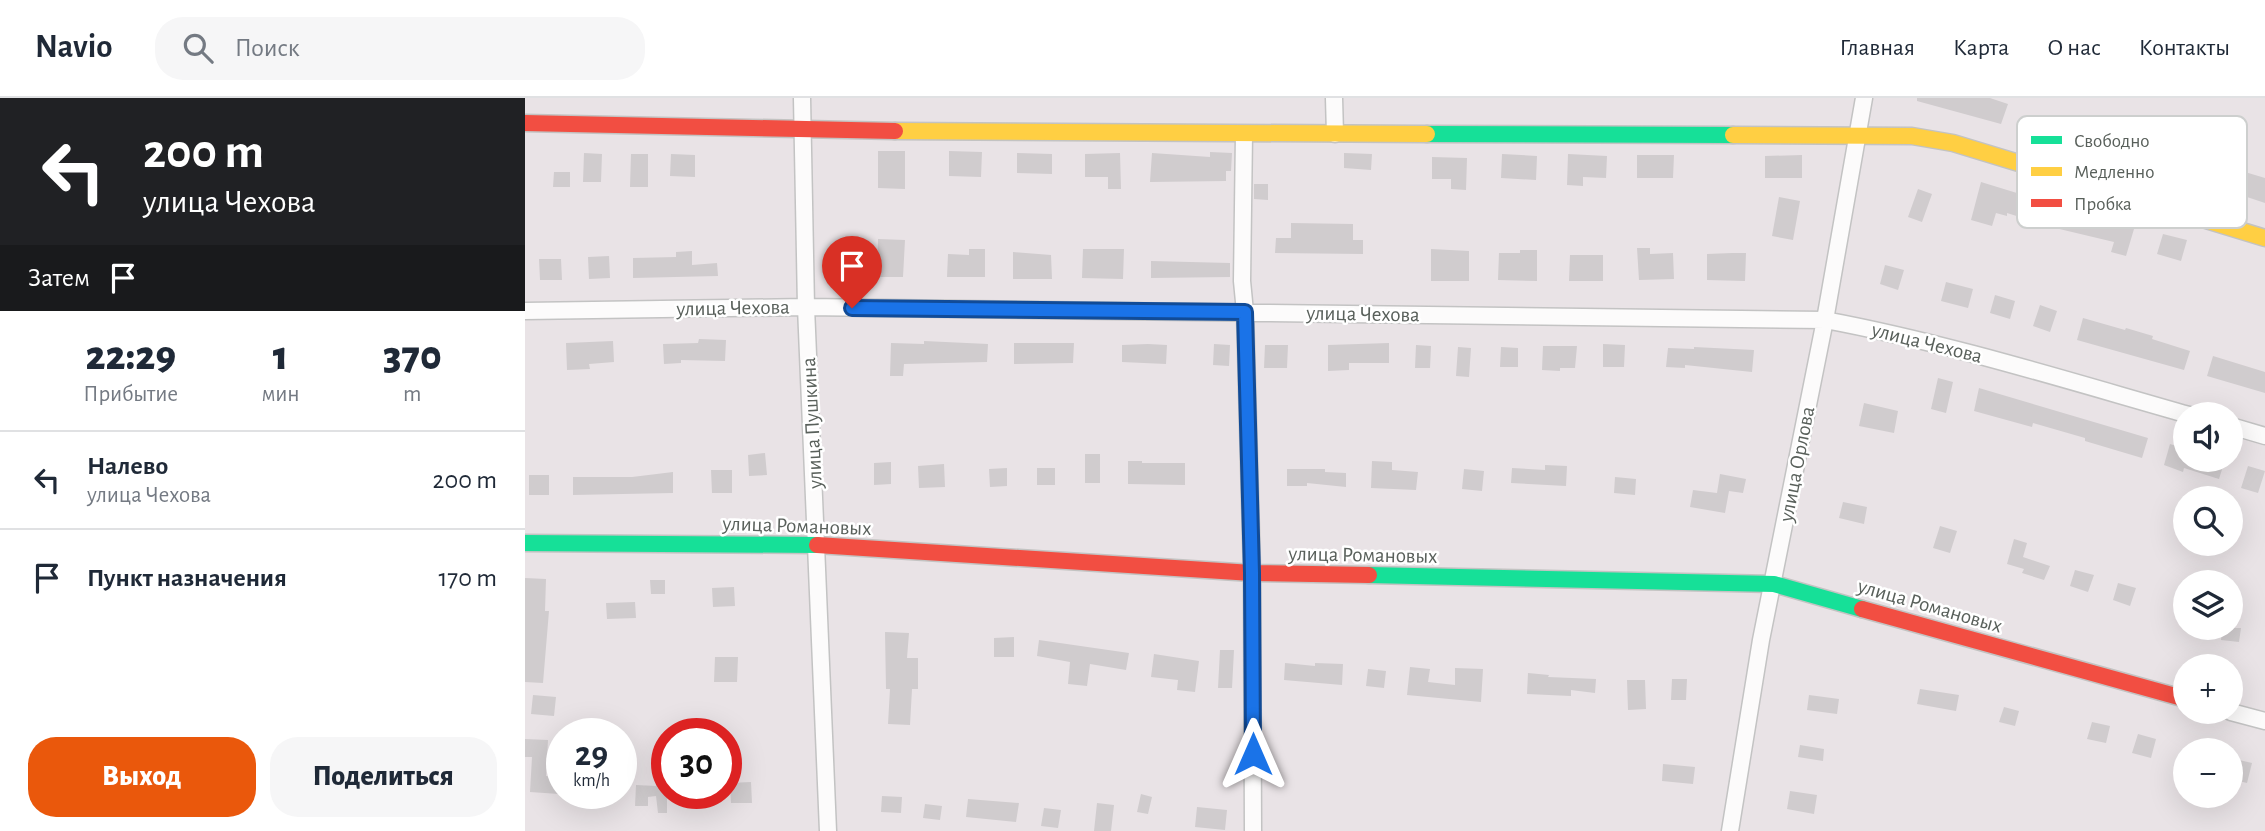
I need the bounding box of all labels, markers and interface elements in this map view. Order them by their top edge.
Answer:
search box [155,17,645,80]
icon: search [179,29,217,67]
text: Navio [35,31,113,64]
text: Поиск [235,35,300,61]
text: Главная [1840,36,1915,60]
text: Карта [1953,36,2009,60]
text: О нас [2047,36,2101,60]
text: Контакты [2139,36,2230,60]
legend [2017,116,2247,228]
icon: left [28,126,119,217]
text: 200 m [143,128,264,177]
text: Свободно [2074,132,2150,151]
text: Медленно [2074,163,2154,182]
text: улица Чехова [143,186,316,218]
text: Пробка [2074,195,2132,214]
pin [822,236,882,308]
icon: arrive [833,247,871,285]
icon: arrive [104,259,142,297]
text: Затем [28,265,90,291]
street label: улица Чехова [675,297,790,320]
street label: улица Чехова [1305,302,1420,325]
street label: улица Чехова [1869,319,1985,367]
text: 22:29 [85,335,176,377]
text: 1 [273,335,288,377]
text: 370 [383,335,442,377]
street label: улица Пушкина [798,356,826,490]
text: Прибытие [83,383,178,406]
text: мин [261,383,300,406]
text: m [403,383,422,406]
map controls [2173,402,2243,808]
button: sound [2173,402,2243,472]
street label: улица Орлова [1775,404,1819,525]
text: Налево [87,453,168,479]
icon: left [28,461,66,499]
text: 200 m [433,467,497,493]
text: улица Чехова [87,484,211,507]
button: search [2173,486,2243,556]
street label: улица Романовых [721,513,872,539]
street label: улица Романовых [1287,543,1438,567]
icon: arrive [28,559,66,597]
text: Пункт назначения [87,565,287,591]
text: 170 m [438,565,497,591]
button: layers [2173,570,2243,640]
street label: улица Романовых [1855,575,2005,637]
button: + [2173,654,2243,724]
position arrow [1216,717,1290,791]
speed limit sign: 30 [651,718,742,809]
button: Выход [28,737,256,817]
button: Поделиться [270,737,497,817]
text: 29 [575,737,608,772]
button: − [2173,738,2243,808]
text: km/h [573,772,610,790]

